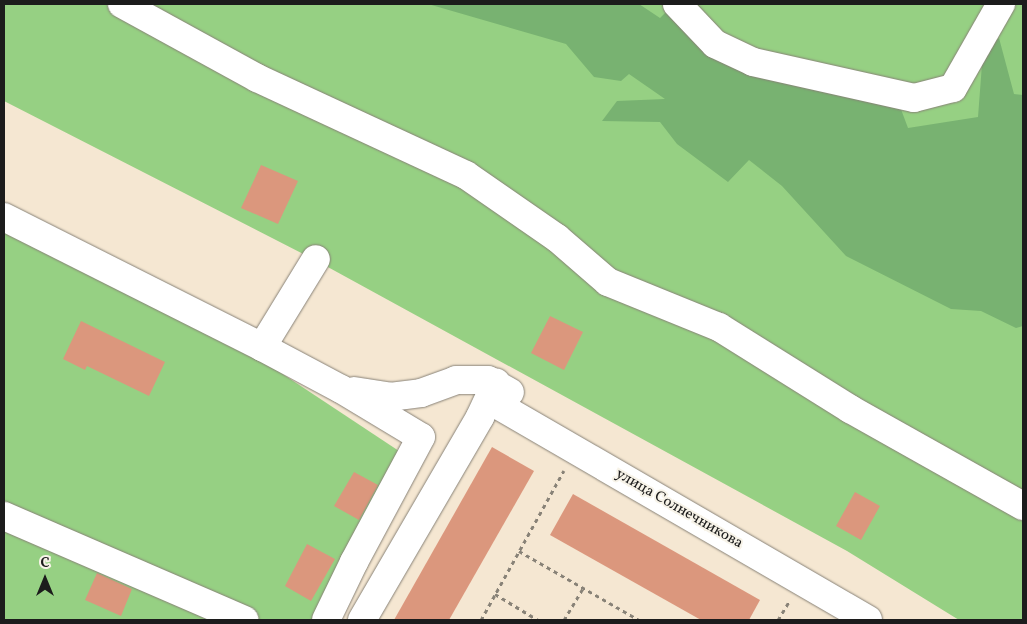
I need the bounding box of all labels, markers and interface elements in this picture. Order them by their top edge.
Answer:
street label: улица Солнечникова [612,465,746,553]
north arrow [20,554,70,604]
text: С [40,554,50,573]

